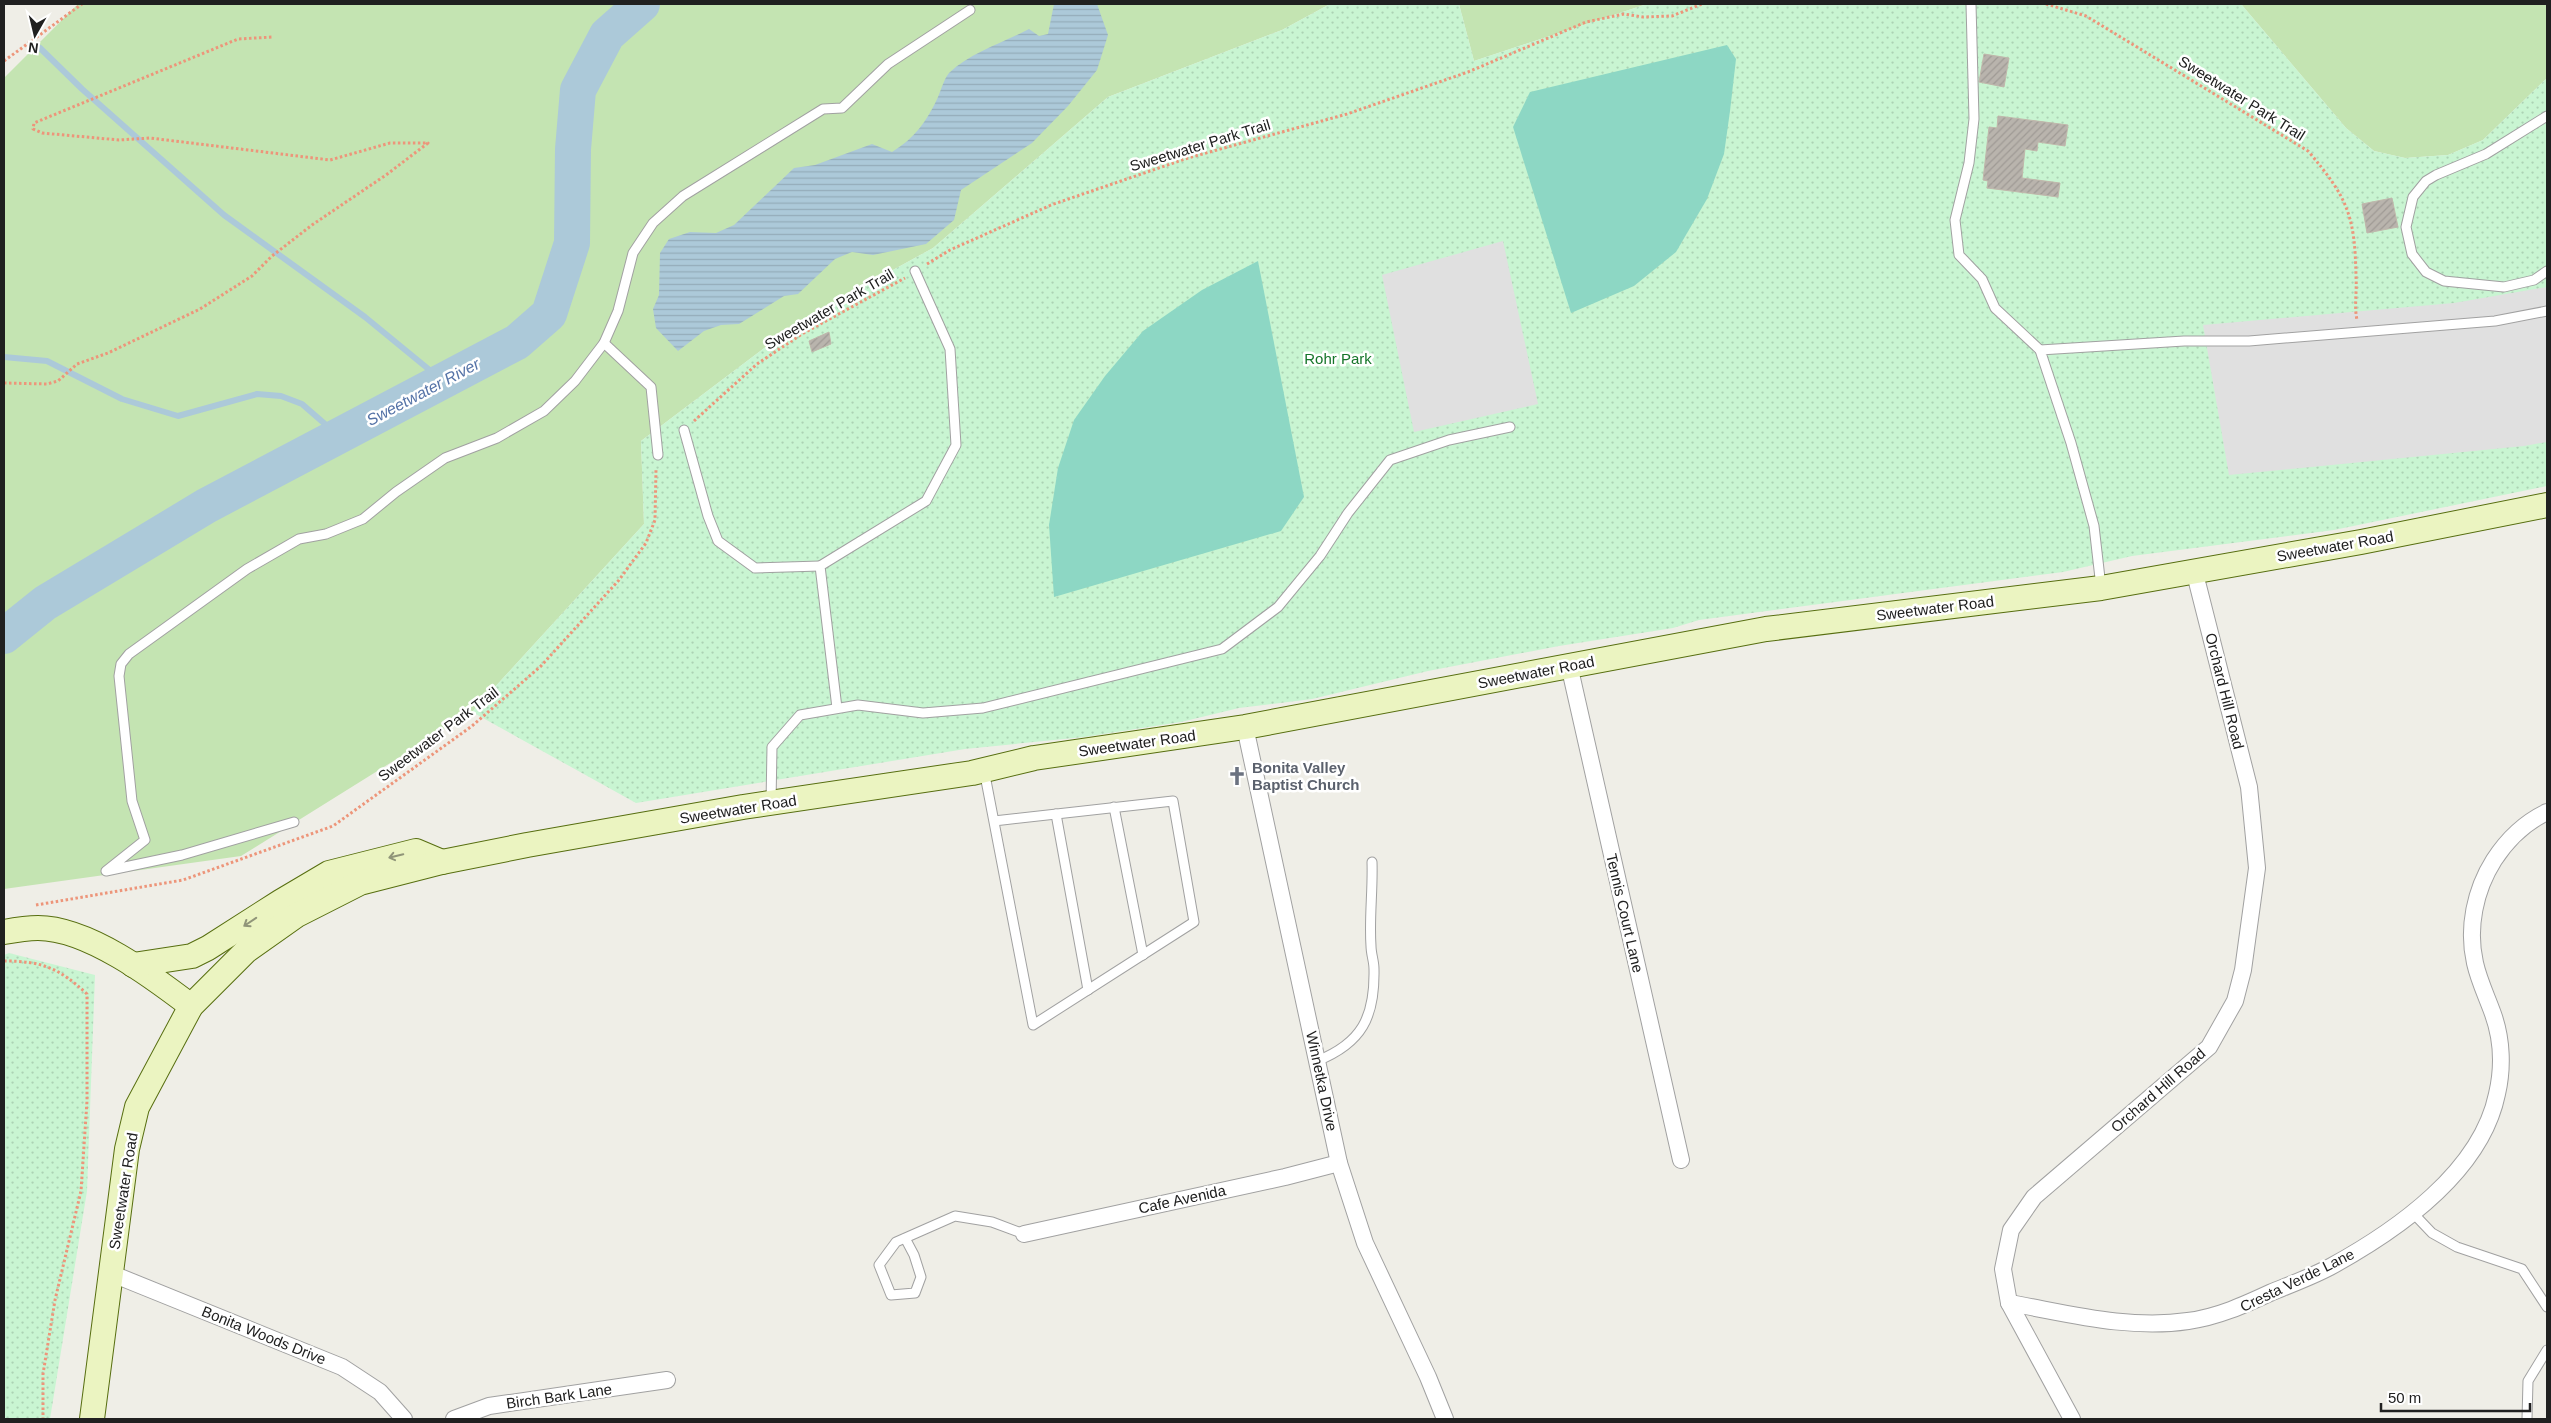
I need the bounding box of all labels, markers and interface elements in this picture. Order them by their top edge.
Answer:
north arrow [10,10,60,60]
text: N [27,39,39,57]
street label: Sweetwater Park Trail [2176,52,2308,144]
street label: Sweetwater Park Trail [1128,116,1272,174]
street label: Sweetwater Park Trail [762,265,896,353]
park label: Rohr Park [1304,350,1372,367]
water label: Sweetwater River [364,355,483,429]
street label: Sweetwater Road [2275,527,2395,565]
street label: Sweetwater Road [1875,592,1995,624]
street label: Orchard Hill Road [2202,631,2248,751]
street label: Sweetwater Road [1476,652,1596,692]
street label: Sweetwater Park Trail [375,683,501,785]
street label: Sweetwater Road [1077,726,1197,760]
place label: Bonita Valley Baptist Church [1252,759,1360,793]
church icon: Bonita Valley Baptist Church [1226,765,1248,787]
street label: Sweetwater Road [678,791,798,827]
one-way arrow [389,852,405,861]
street label: Tennis Court Lane [1603,852,1647,974]
one-way arrow [243,917,257,927]
street label: Winnetka Drive [1303,1029,1341,1133]
street label: Orchard Hill Road [2107,1044,2209,1136]
street label: Sweetwater Road [105,1131,141,1251]
street label: Cafe Avenida [1137,1181,1228,1217]
street label: Cresta Verde Lane [2237,1245,2357,1315]
street label: Bonita Woods Drive [199,1302,329,1368]
street label: Birch Bark Lane [505,1380,613,1412]
scale bar [2381,1380,2530,1412]
text: 50 m [2388,1389,2421,1406]

